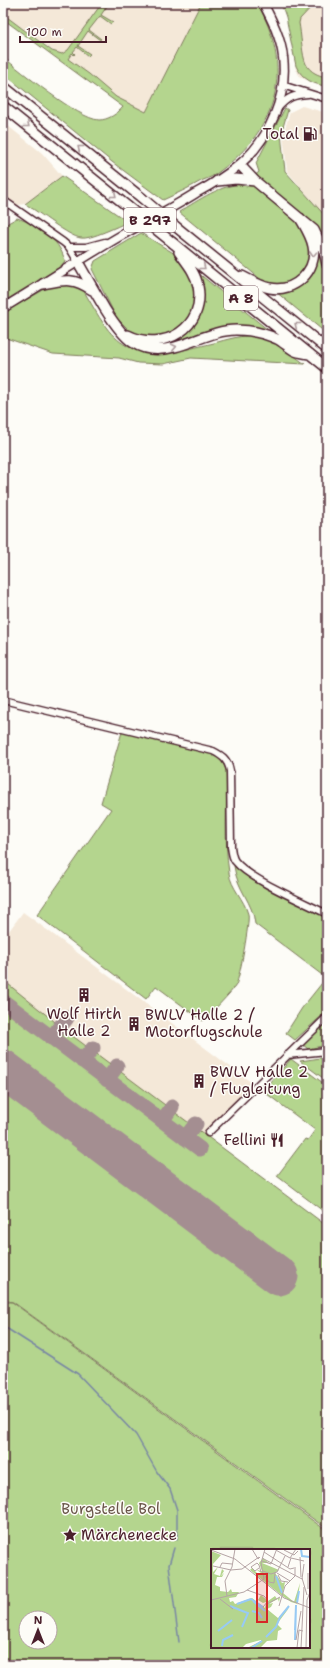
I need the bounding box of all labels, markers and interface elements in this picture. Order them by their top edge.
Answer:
scale bar [20,18,106,44]
text: 100 m [26,24,62,40]
one-way arrow [22,121,29,128]
place label: Total [263,124,299,144]
fuel station icon: Total [302,126,318,142]
one-way arrow [77,146,84,153]
one-way arrow [109,190,116,197]
road number: B 297 [124,208,176,232]
one-way arrow [308,251,317,257]
one-way arrow [199,263,206,270]
road number: A 8 [224,286,258,310]
one-way arrow [294,322,301,329]
one-way arrow [171,343,177,351]
building icon: Wolf Hirth Halle 2 [76,987,92,1003]
place label: Wolf Hirth Halle 2 [46,1004,122,1041]
place label: BWLV Halle 2 / Motorflugschule [145,1005,263,1042]
building icon: BWLV Halle 2 / Motorflugschule [126,1016,142,1032]
place label: BWLV Halle 2 / Flugleitung [210,1062,308,1099]
building icon: BWLV Halle 2 / Flugleitung [191,1073,207,1089]
place label: Fellini [224,1130,266,1150]
restaurant icon: Fellini [269,1132,285,1148]
park label: Burgstelle Bol [61,1499,161,1519]
place label: Märchenecke [81,1525,177,1545]
place icon: Märchenecke [62,1527,78,1543]
inset map [211,1549,310,1648]
north arrow [18,1610,58,1650]
text: N [34,1613,43,1628]

